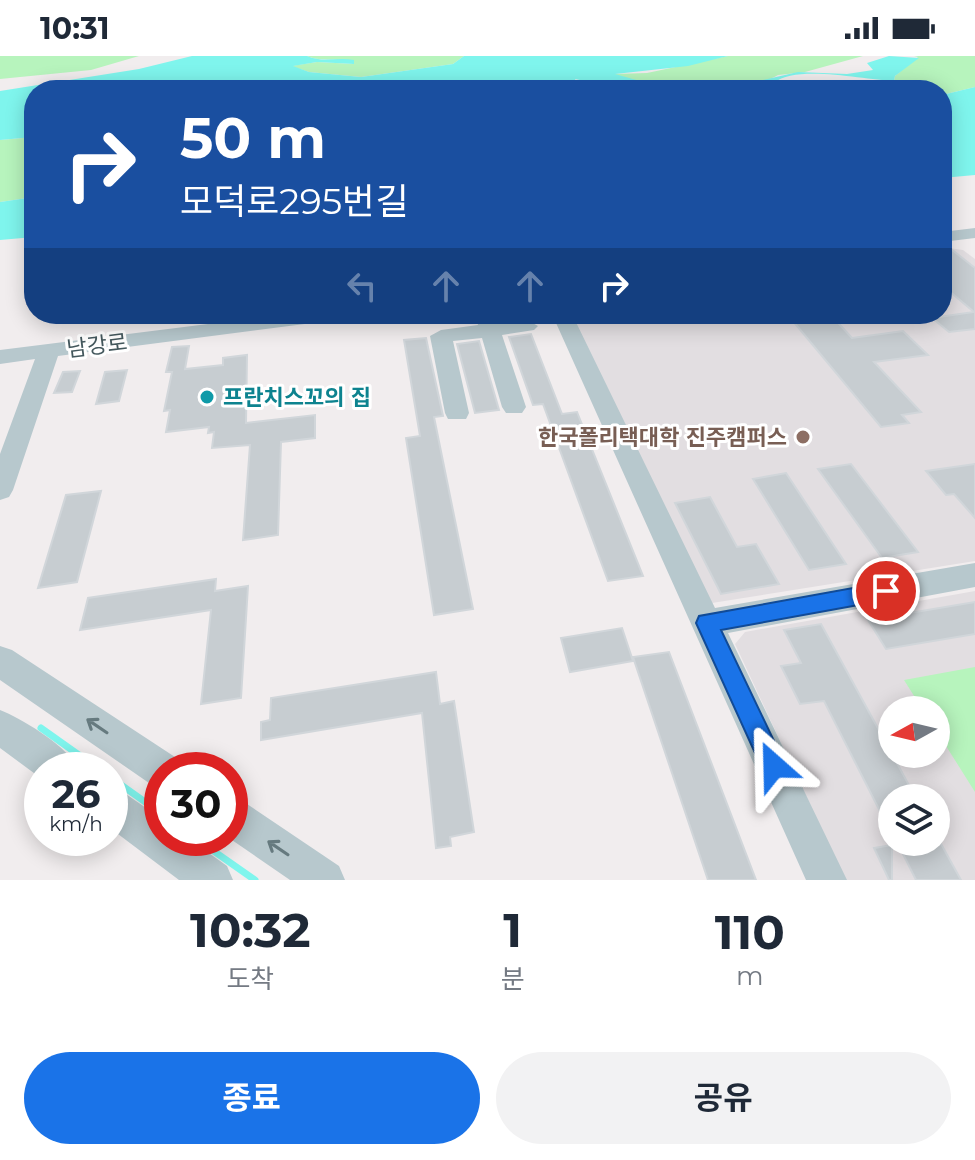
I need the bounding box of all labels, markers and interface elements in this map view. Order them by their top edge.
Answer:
text: 10:31 [40,10,110,47]
text: 50 m [180,104,326,172]
icon: right [48,112,152,216]
text: 모덕로295번길 [180,179,408,223]
icon: left [340,264,384,308]
icon: ahead [424,264,468,308]
icon: ahead [508,264,552,308]
icon: right [592,264,636,308]
street label: 남강로 [65,328,129,363]
place label: 프란치스꼬의 집 [223,384,371,411]
marker: 프란치스꼬의 집 [198,388,216,406]
place label: 한국폴리택대학 진주캠퍼스 [538,424,787,451]
marker: 한국폴리택대학 진주캠퍼스 [794,428,812,446]
pin [852,557,920,625]
icon: arrive [864,569,908,613]
north arrow [878,696,950,768]
map controls [878,696,950,856]
one-way arrow [87,718,109,735]
position arrow [732,724,816,808]
speed limit sign: 30 [144,752,248,856]
text: 26 [51,769,101,818]
button: layers [878,784,950,856]
text: km/h [49,812,103,836]
one-way arrow [267,840,289,856]
text: 10:32 [190,901,311,959]
text: 1 [503,901,522,959]
text: 110 [715,903,785,961]
text: m [736,960,764,992]
text: 도착 [226,963,274,995]
text: 분 [501,963,525,995]
button: 종료 [24,1052,480,1144]
button: 공유 [496,1052,951,1144]

